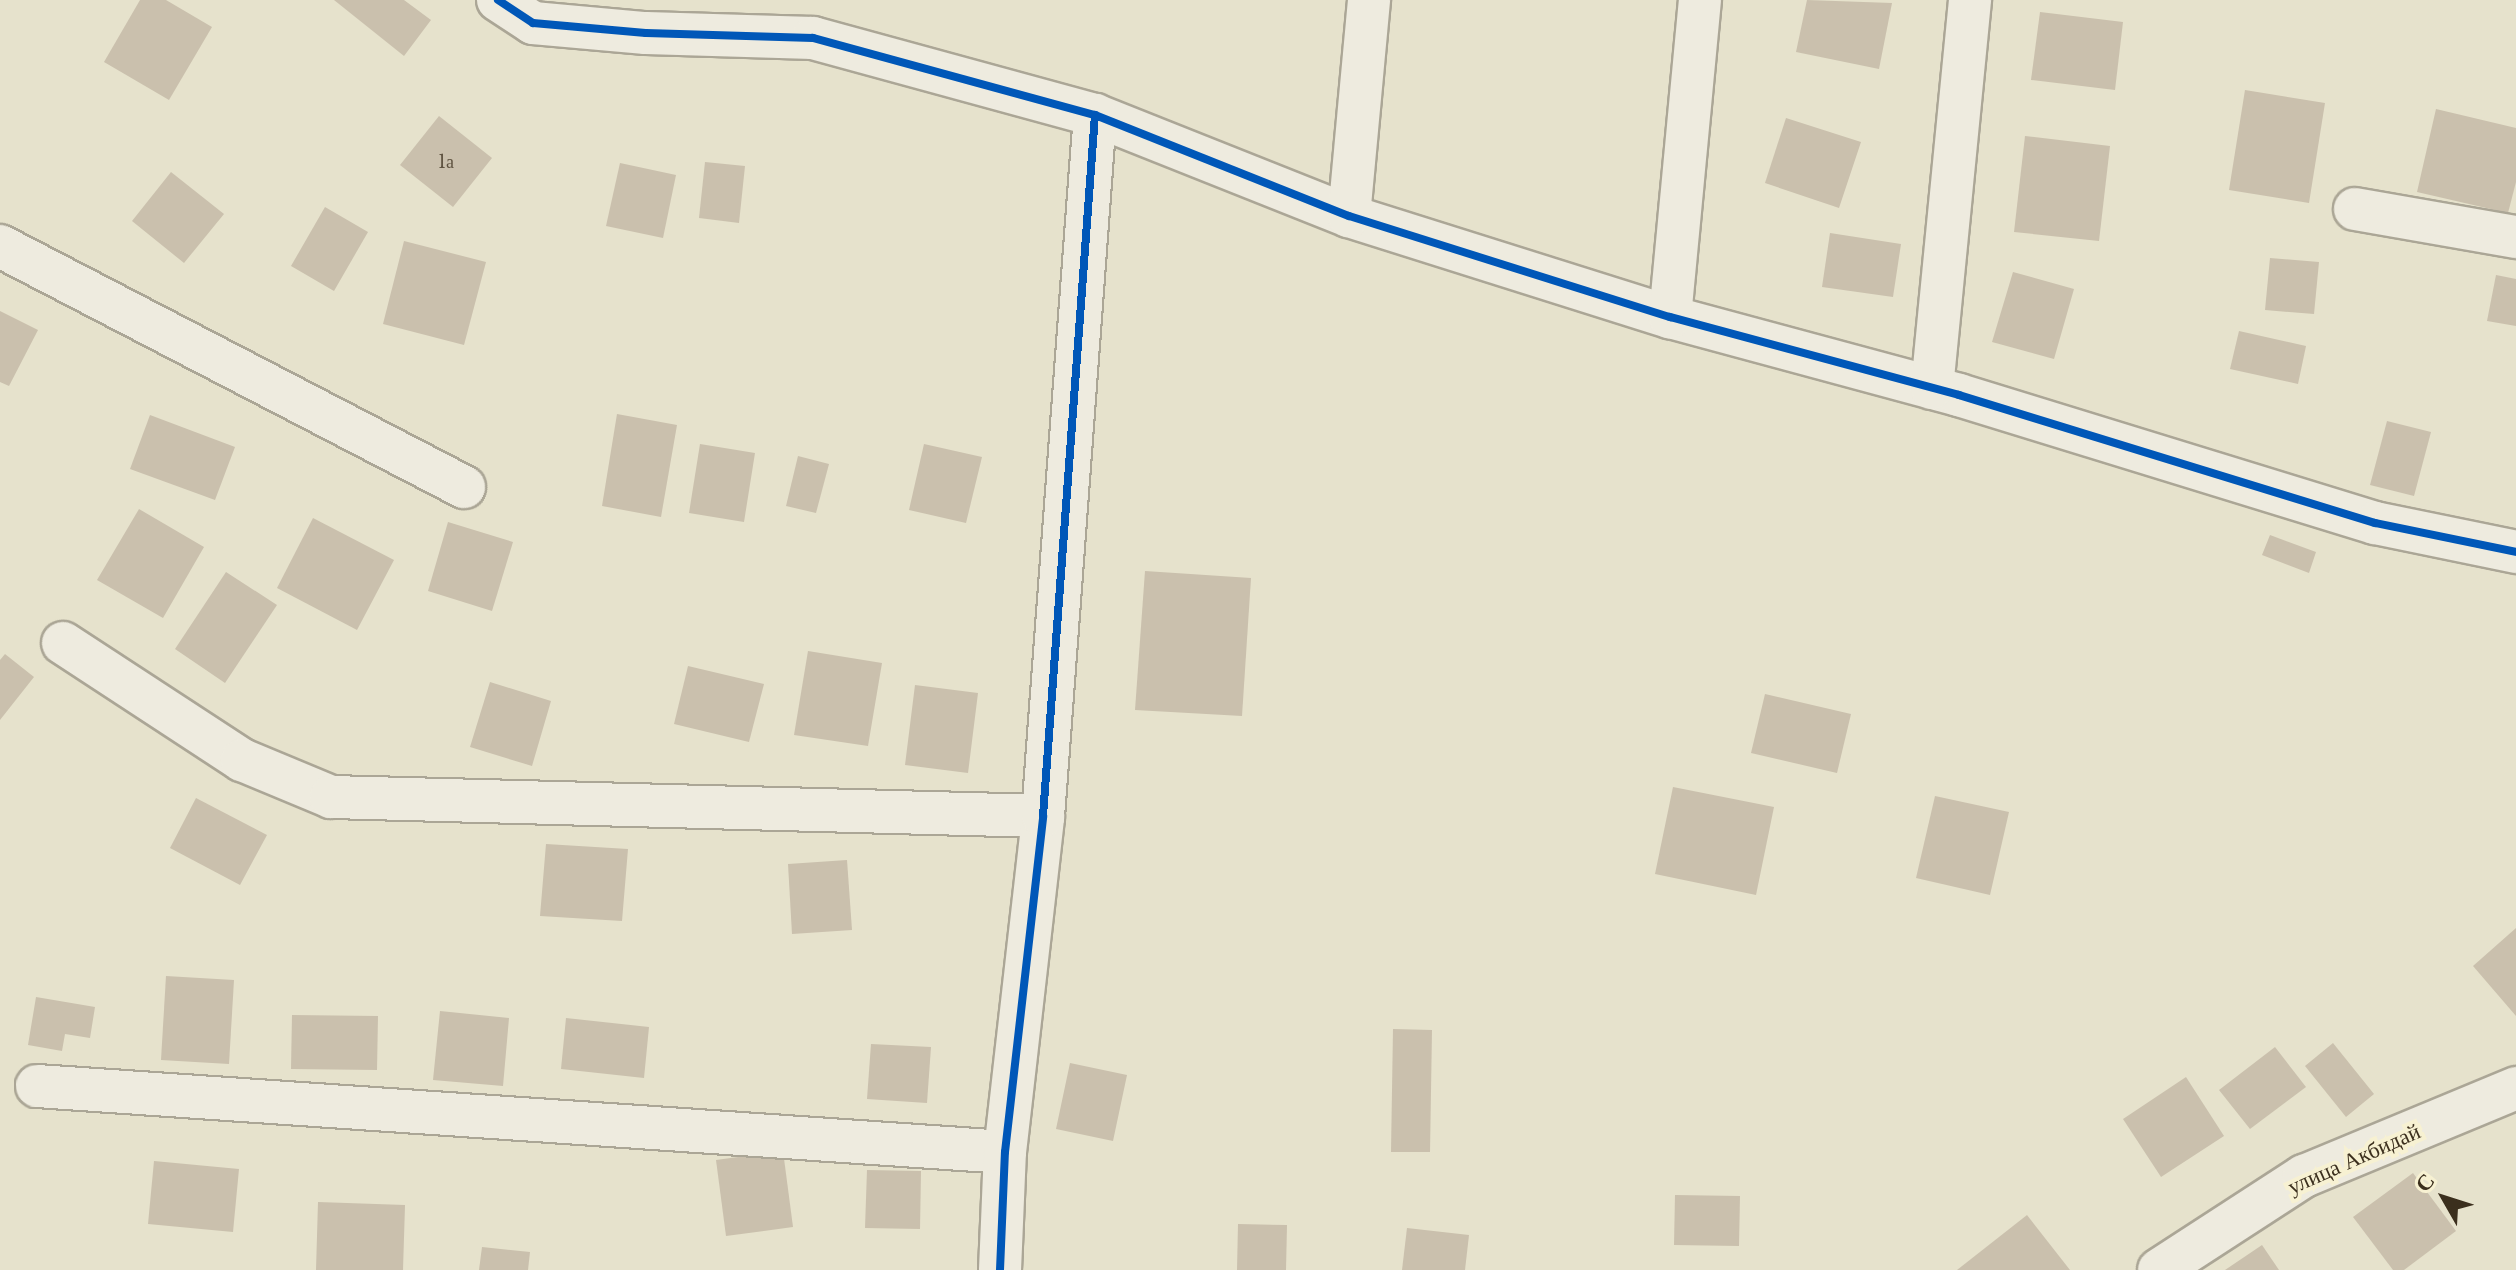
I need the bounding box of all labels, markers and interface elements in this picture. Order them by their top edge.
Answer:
house number: 1а [438,151,454,173]
street label: улица Акбидай [2284,1118,2424,1200]
north arrow [2404,1158,2484,1238]
text: С [2409,1168,2440,1197]

